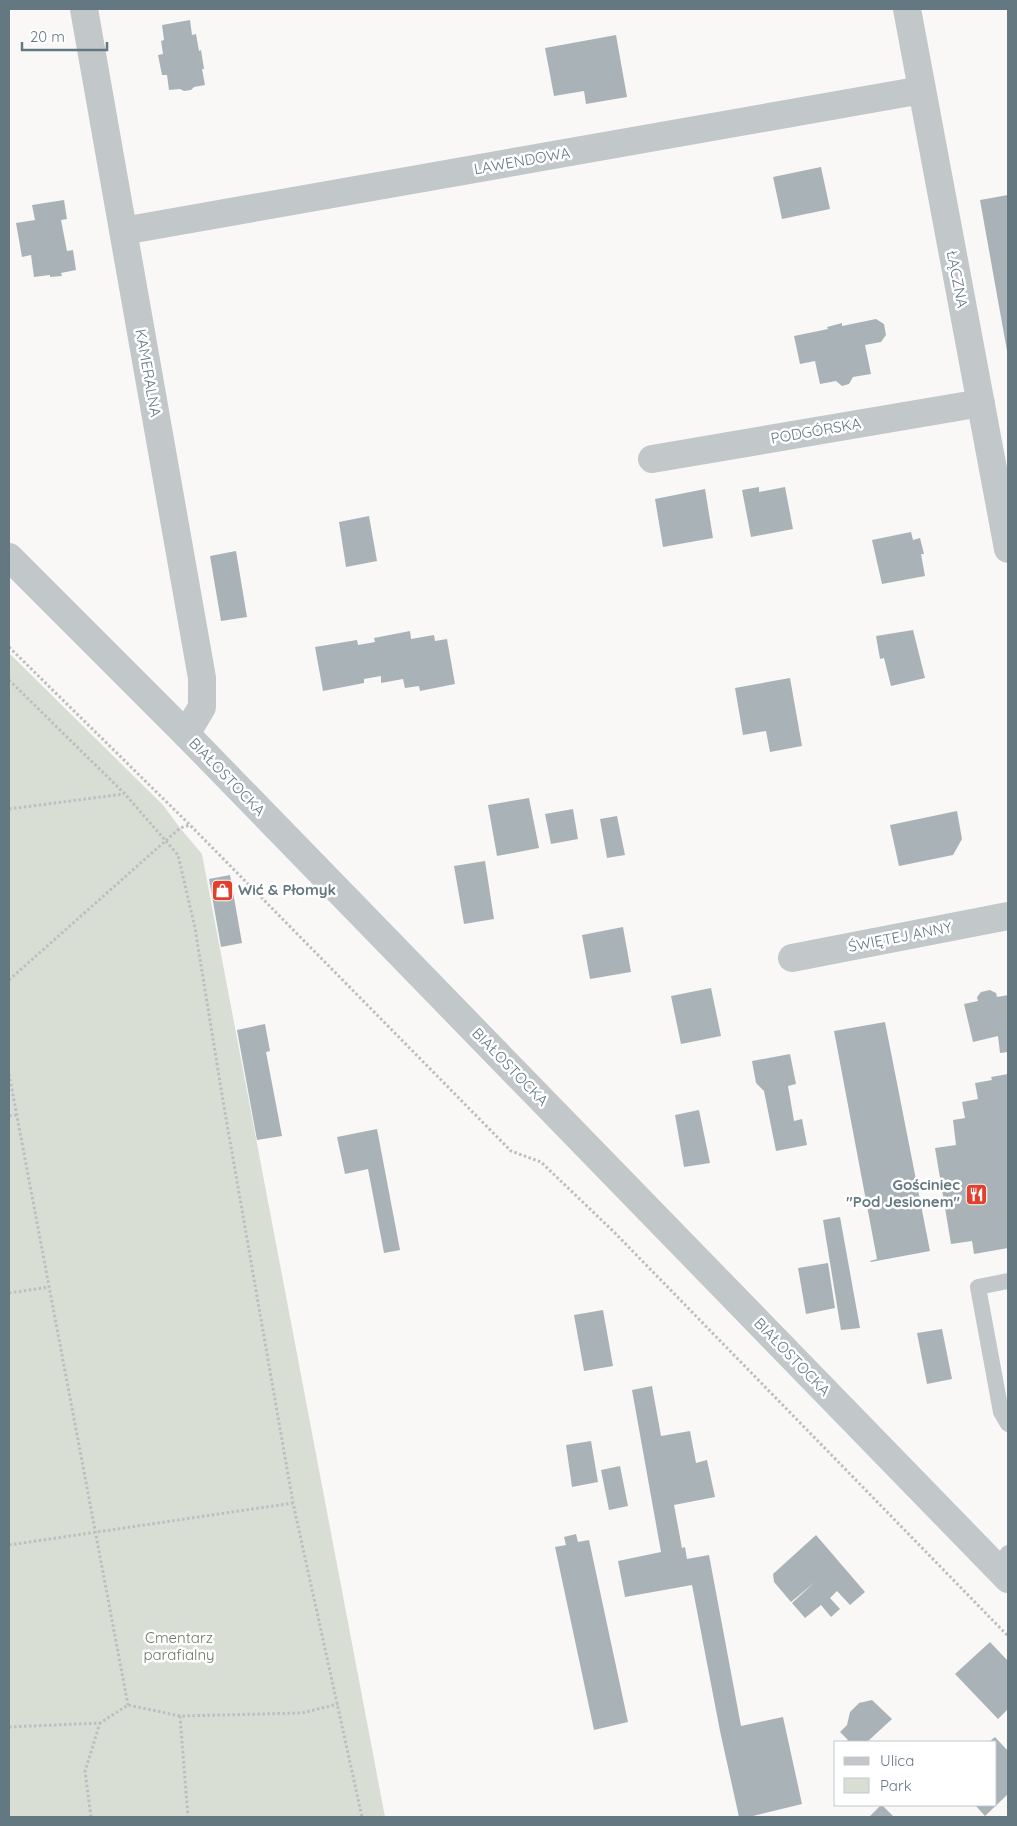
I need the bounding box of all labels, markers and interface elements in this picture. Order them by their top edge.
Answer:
scale bar [22,20,108,52]
text: 20 m [30,27,65,46]
street label: LAWENDOWA [472,143,572,178]
street label: ŁĄCZNA [943,248,972,310]
street label: KAMERALNA [131,327,166,419]
street label: PODGÓRSKA [769,413,863,448]
street label: BIAŁOSTOCKA [185,733,270,820]
shop icon: Wić & Płomyk [210,878,234,902]
place label: Wić & Płomyk [238,880,336,899]
street label: ŚWIĘTEJ ANNY [846,917,954,956]
street label: BIAŁOSTOCKA [468,1023,553,1110]
place label: Gościniec "Pod Jesionem" [846,1175,961,1211]
restaurant icon: Gościniec "Pod Jesionem" [964,1182,988,1206]
street label: BIAŁOSTOCKA [750,1313,835,1400]
park label: Cmentarz parafialny [143,1628,215,1664]
legend [834,1741,997,1806]
text: Ulica [880,1751,914,1770]
text: Park [880,1776,912,1795]

